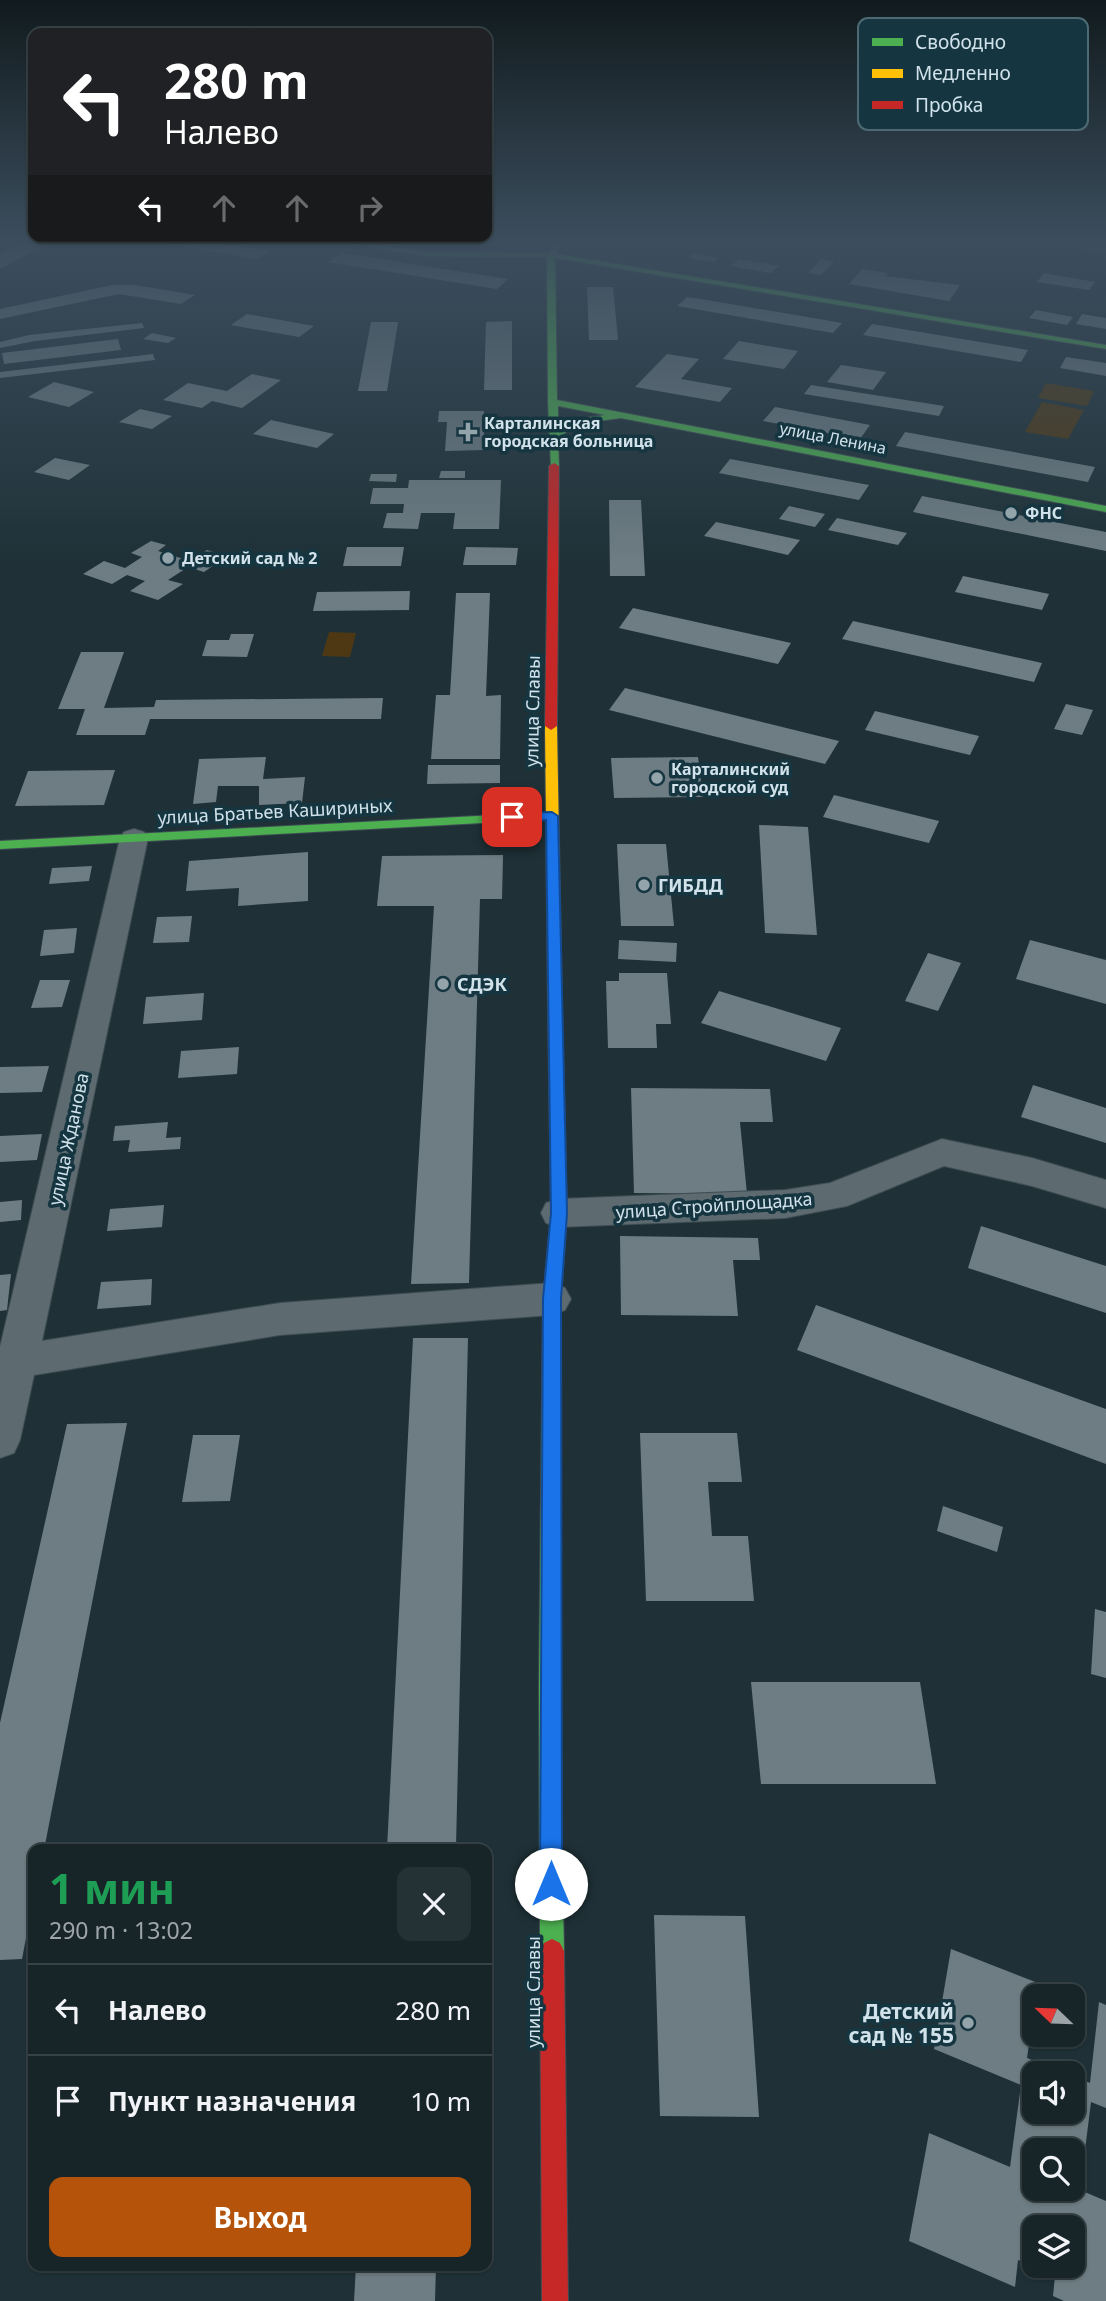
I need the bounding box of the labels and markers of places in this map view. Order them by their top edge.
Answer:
place label: Карталинская городская больница [484,412,653,452]
marker: Карталинская городская больница [458,422,478,442]
place label: ФНС [1025,502,1062,524]
marker: ФНС [1003,505,1019,521]
place label: Детский сад № 2 [182,547,318,569]
marker: Детский сад № 2 [160,550,176,566]
place label: Карталинский городской суд [671,758,790,798]
marker: Карталинский городской суд [649,770,665,786]
pin [482,787,542,847]
place label: ГИБДД [658,873,723,897]
marker: ГИБДД [636,877,652,893]
place label: СДЭК [457,972,507,996]
marker: СДЭК [435,976,451,992]
place label: Детский сад № 155 [849,1997,954,2049]
marker: Детский сад № 155 [960,2015,976,2031]

